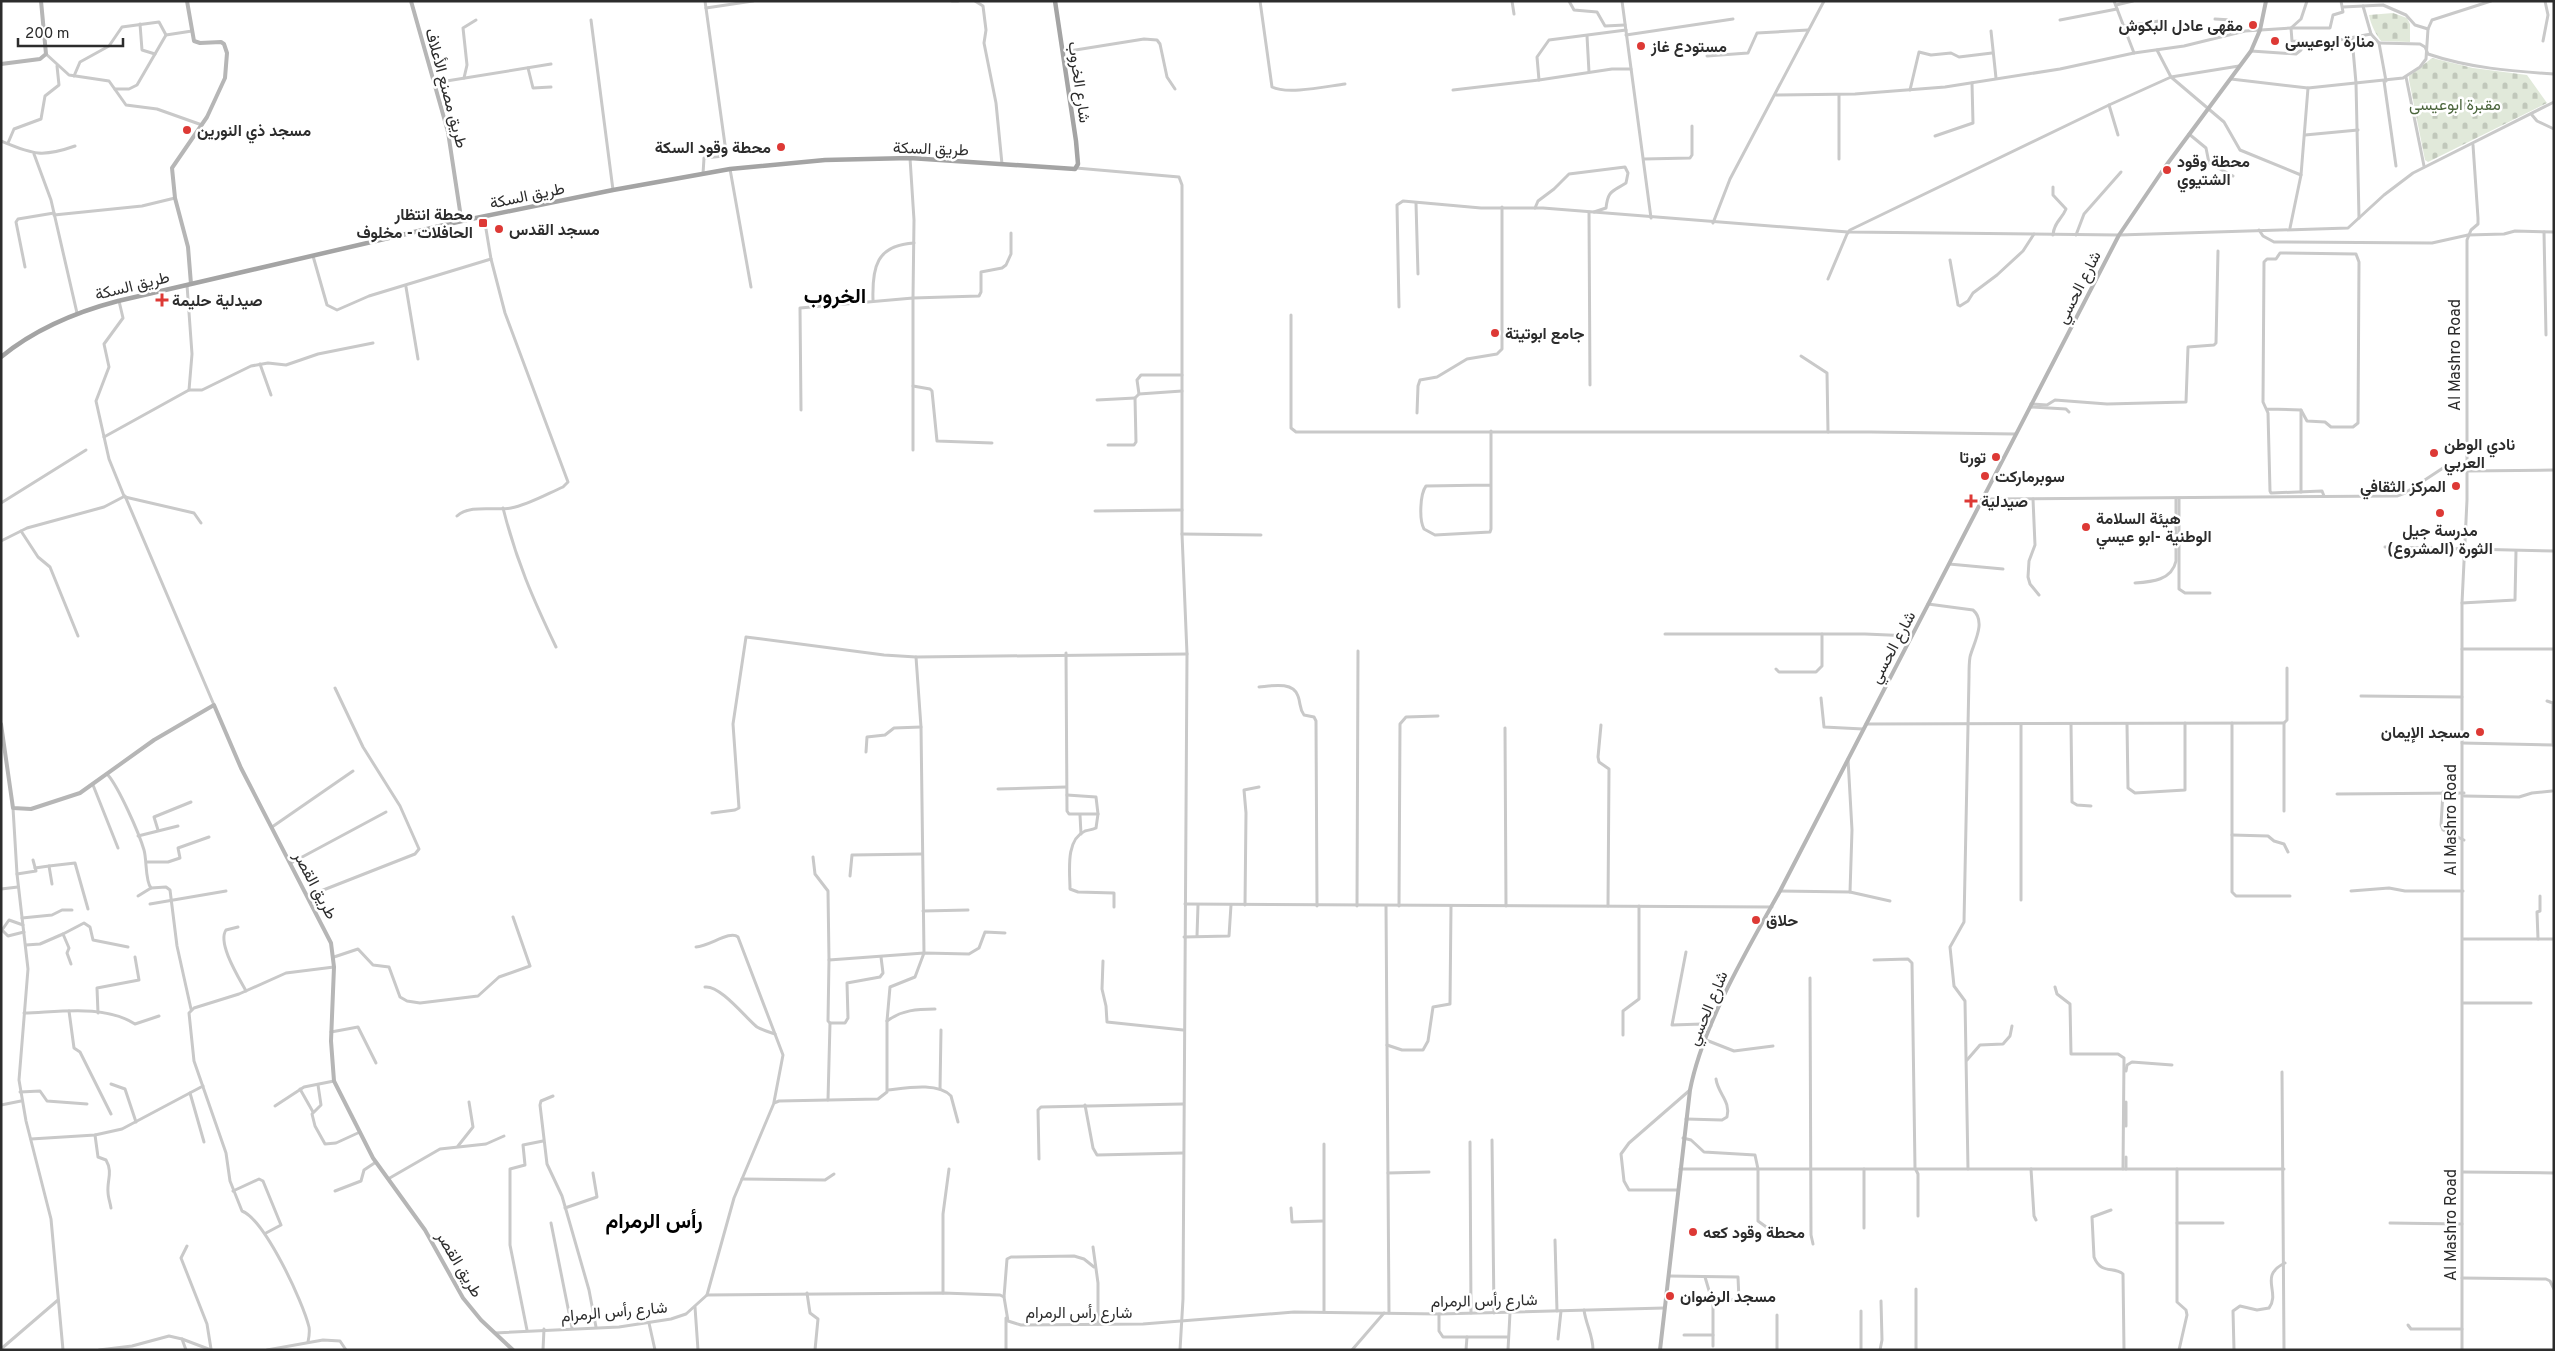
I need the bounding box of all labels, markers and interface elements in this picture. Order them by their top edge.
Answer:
scale bar [18,15,122,47]
place label: مقهى عادل البكوش [2119,17,2243,37]
marker: مقهى عادل البكوش [2247,19,2259,31]
text: 200 m [25,25,70,44]
street label: طريق مصنع الأعلاف [419,26,471,151]
place label: منارة ابوعيسى [2285,33,2375,53]
marker: منارة ابوعيسى [2269,35,2281,47]
place label: مستودع غاز [1650,38,1727,58]
street label: شارع الخروب [1062,40,1094,124]
marker: مستودع غاز [1635,40,1647,52]
park label: مقبرة ابوعيسى [2409,96,2501,116]
place label: مسجد ذي النورين [197,122,311,144]
marker: مسجد ذي النورين [181,124,193,136]
place label: محطة وقود السكة [655,139,771,159]
street label: طريق السكة [893,139,969,161]
marker: محطة وقود السكة [775,141,787,153]
place label: محطة وقود الشتيوي [2177,153,2250,193]
marker: محطة وقود الشتيوي [2161,164,2173,176]
street label: طريق السكة [488,179,567,215]
place label: محطة انتظار الحافلات - مخلوف [356,206,473,244]
marker: محطة انتظار الحافلات - مخلوف [477,217,489,229]
place label: مسجد القدس [509,221,600,241]
marker: مسجد القدس [493,223,505,235]
street label: شارع الحسي [2053,248,2108,329]
street label: طريق السكة [93,268,172,306]
district label: الخروب [804,284,866,311]
place label: صيدلية حليمة [172,292,263,312]
marker: صيدلية حليمة [156,294,168,306]
street label: Al Mashro Road [2446,299,2466,411]
place label: جامع ابوتيتة [1505,325,1585,345]
marker: جامع ابوتيتة [1489,327,1501,339]
place label: نادي الوطن العربي [2444,436,2515,476]
marker: نادي الوطن العربي [2428,447,2440,459]
place label: تورتا [1959,449,1986,469]
marker: تورتا [1990,451,2002,463]
place label: سوبرماركت [1995,468,2065,488]
marker: سوبرماركت [1979,470,1991,482]
place label: المركز الثقافي [2360,478,2446,500]
marker: المركز الثقافي [2450,480,2462,492]
place label: صيدلية [1981,493,2028,513]
marker: صيدلية [1965,495,1977,507]
marker: مدرسة جيل الثورة (المشروع) [2434,507,2446,519]
place label: هيئة السلامة الوطنية -ابو عيسي [2096,510,2212,550]
marker: هيئة السلامة الوطنية -ابو عيسي [2080,521,2092,533]
place label: مدرسة جيل الثورة (المشروع) [2387,522,2493,560]
street label: شارع الحسي [1866,608,1923,688]
place label: مسجد الإيمان [2381,724,2470,744]
marker: مسجد الإيمان [2474,726,2486,738]
street label: Al Mashro Road [2442,764,2462,876]
street label: طريق القصر [288,848,340,923]
place label: حلاق [1766,912,1798,932]
marker: حلاق [1750,914,1762,926]
street label: شارع الحسي [1684,968,1735,1050]
street label: Al Mashro Road [2442,1169,2462,1281]
district label: رأس الرمرام [605,1208,703,1236]
place label: محطة وقود كعه [1703,1224,1805,1244]
marker: محطة وقود كعه [1687,1226,1699,1238]
street label: طريق القصر [430,1227,486,1302]
place label: مسجد الرضوان [1680,1288,1776,1308]
marker: مسجد الرضوان [1664,1290,1676,1302]
street label: شارع رأس الرمرام [1430,1291,1538,1313]
street label: شارع رأس الرمرام [560,1298,668,1328]
street label: شارع رأس الرمرام [1026,1304,1132,1324]

